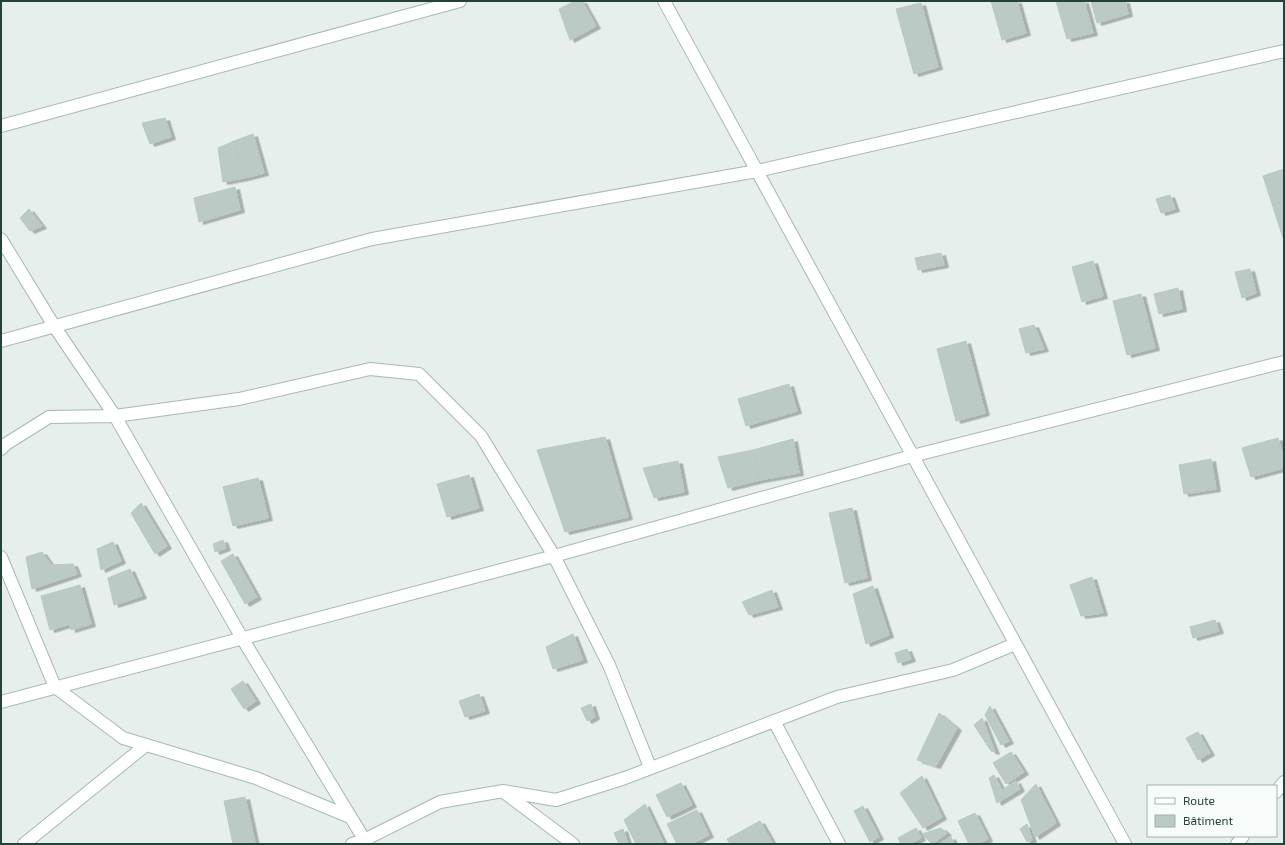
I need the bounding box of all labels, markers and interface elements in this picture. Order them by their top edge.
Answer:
legend [1147,785,1277,837]
text: Route [1183,793,1215,807]
text: Bâtiment [1183,813,1234,827]

